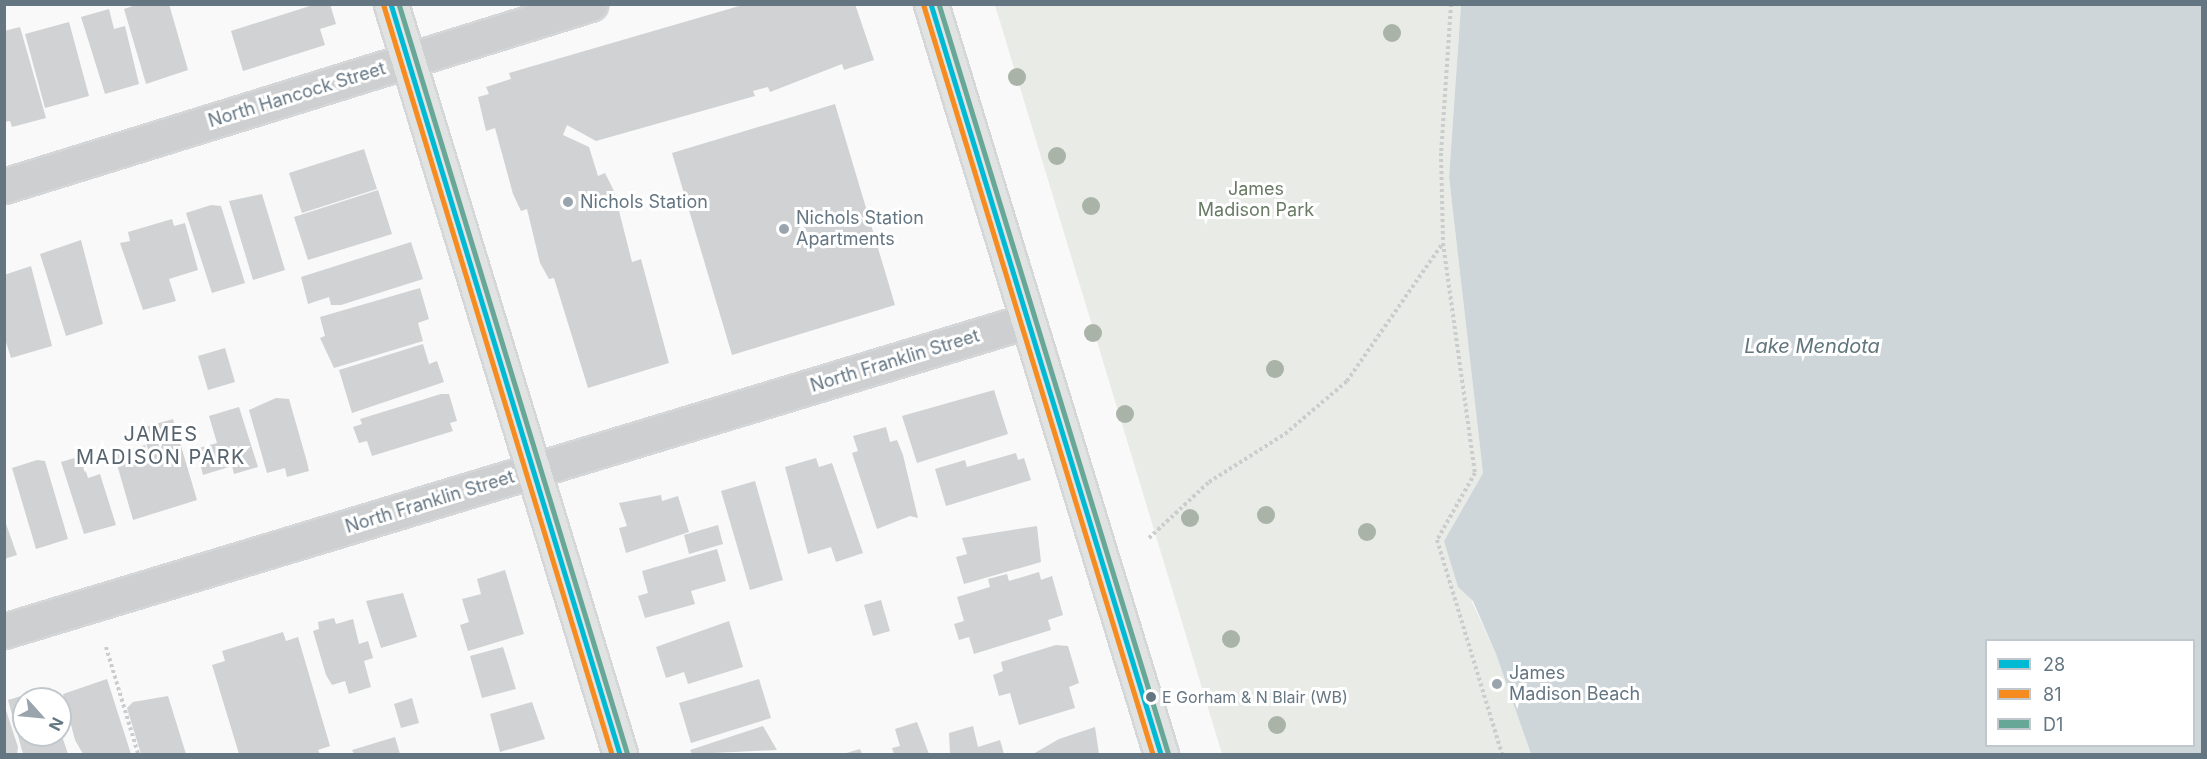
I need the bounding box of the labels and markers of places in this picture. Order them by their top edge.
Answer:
place label: Nichols Station [580,191,708,213]
marker: Nichols Station [561,195,575,209]
place label: Nichols Station Apartments [796,208,924,250]
marker: Nichols Station Apartments [777,222,791,236]
place label: James Madison Beach [1509,663,1640,706]
marker: James Madison Beach [1490,677,1504,691]
place label: E Gorham & N Blair (WB) [1162,687,1348,707]
marker: E Gorham & N Blair (WB) [1145,691,1157,703]

